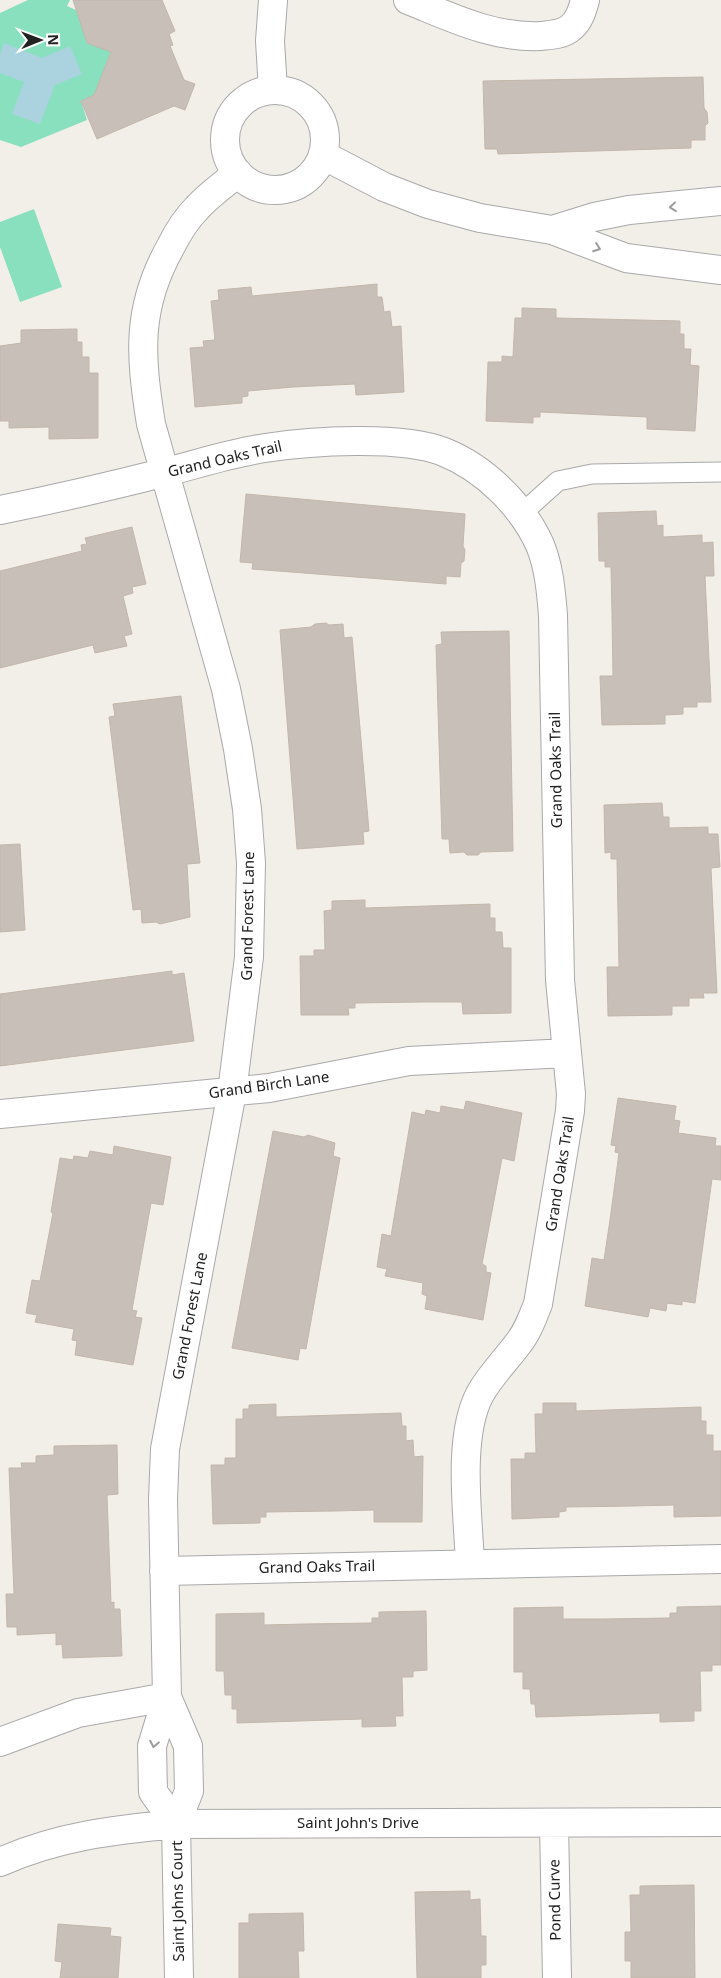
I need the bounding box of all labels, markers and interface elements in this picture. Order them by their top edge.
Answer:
north arrow [15,15,65,65]
text: N [44,34,63,46]
one-way arrow [668,201,676,212]
one-way arrow [593,242,601,252]
street label: Grand Oaks Trail [166,435,284,481]
street label: Grand Oaks Trail [544,712,566,828]
street label: Grand Forest Lane [236,851,258,981]
street label: Grand Birch Lane [207,1066,330,1102]
street label: Grand Oaks Trail [540,1115,578,1233]
street label: Grand Forest Lane [167,1250,211,1381]
street label: Grand Oaks Trail [259,1555,375,1577]
one-way arrow [149,1739,159,1748]
street label: Saint John's Drive [297,1812,419,1832]
street label: Saint Johns Court [166,1840,188,1962]
street label: Pond Curve [543,1859,565,1941]

